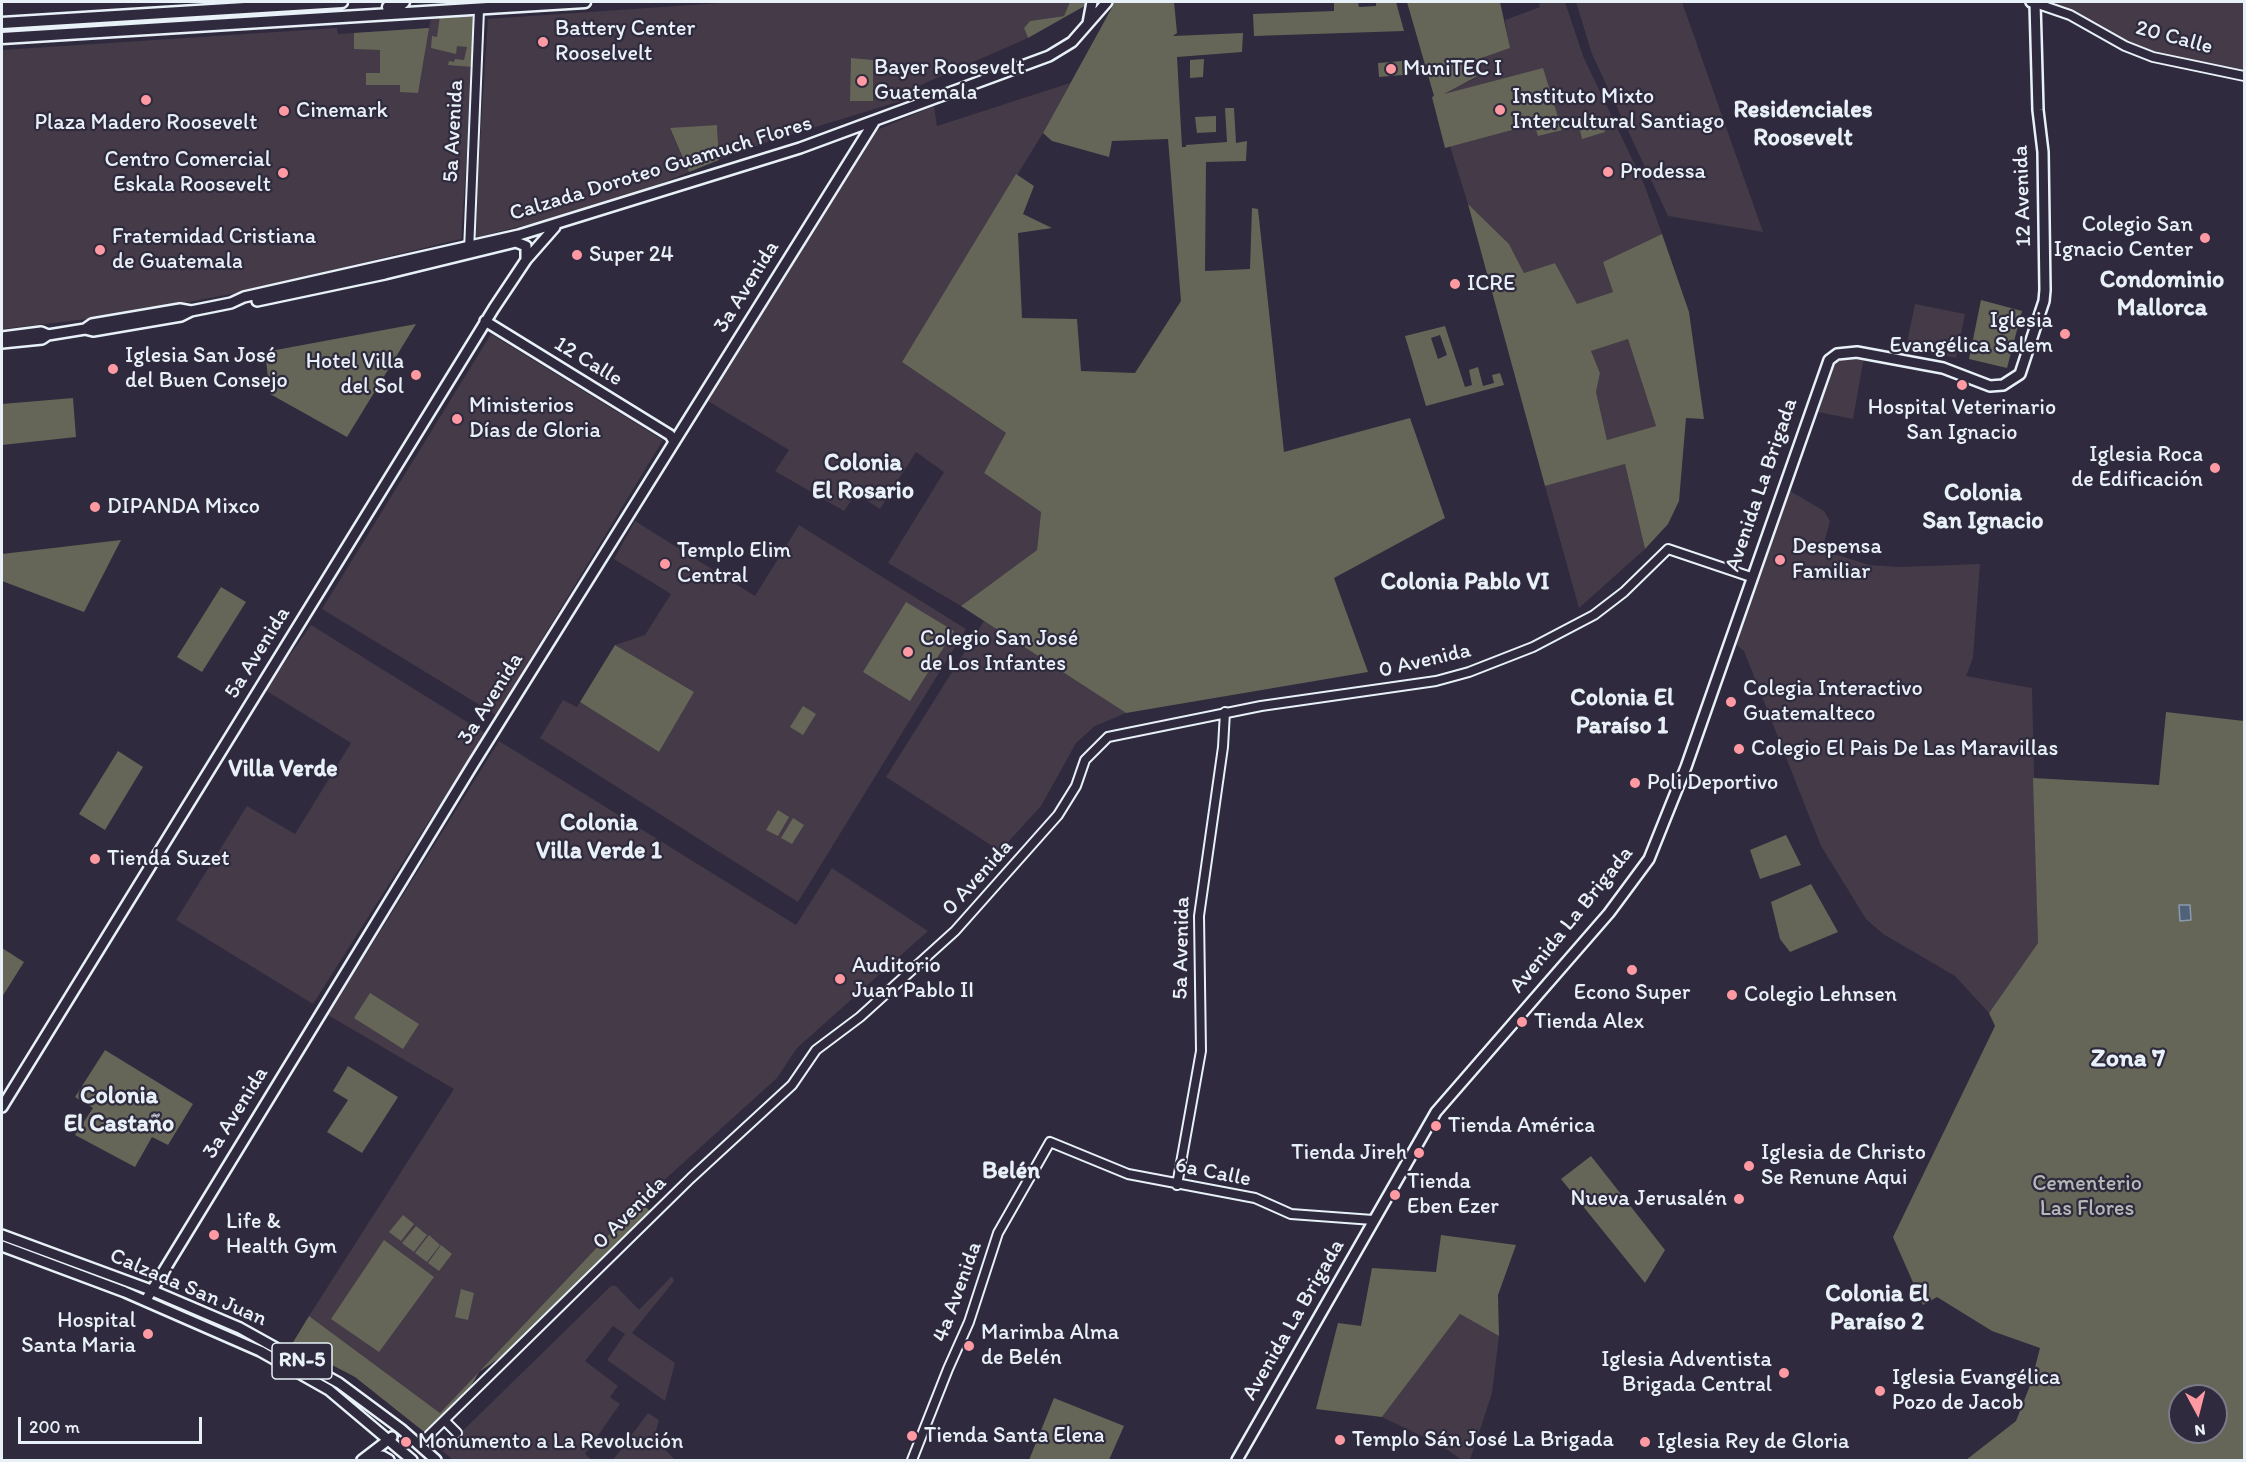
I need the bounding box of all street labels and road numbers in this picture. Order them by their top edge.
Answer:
street label: 20 Calle [2133,15,2215,61]
street label: 5a Avenida [438,79,470,183]
street label: Calzada Doroteo Guamuch Flores [507,110,815,228]
street label: 12 Avenida [2008,145,2038,247]
street label: 3a Avenida [708,236,786,338]
street label: 12 Calle [549,331,627,393]
street label: Avenida La Brigada [1720,395,1804,575]
street label: 5a Avenida [219,602,297,704]
street label: 0 Avenida [1376,638,1474,684]
street label: 3a Avenida [452,648,530,750]
street label: 0 Avenida [937,834,1019,922]
street label: Avenida La Brigada [1505,841,1639,999]
street label: 5a Avenida [1168,896,1196,1000]
street label: 3a Avenida [197,1062,275,1164]
street label: 6a Calle [1173,1153,1253,1193]
street label: 0 Avenida [588,1171,672,1255]
street label: Avenida La Brigada [1237,1235,1351,1405]
street label: 4a Avenida [928,1238,988,1346]
street label: Calzada San Juan [105,1243,271,1333]
road number: RN-5 [272,1343,332,1379]

